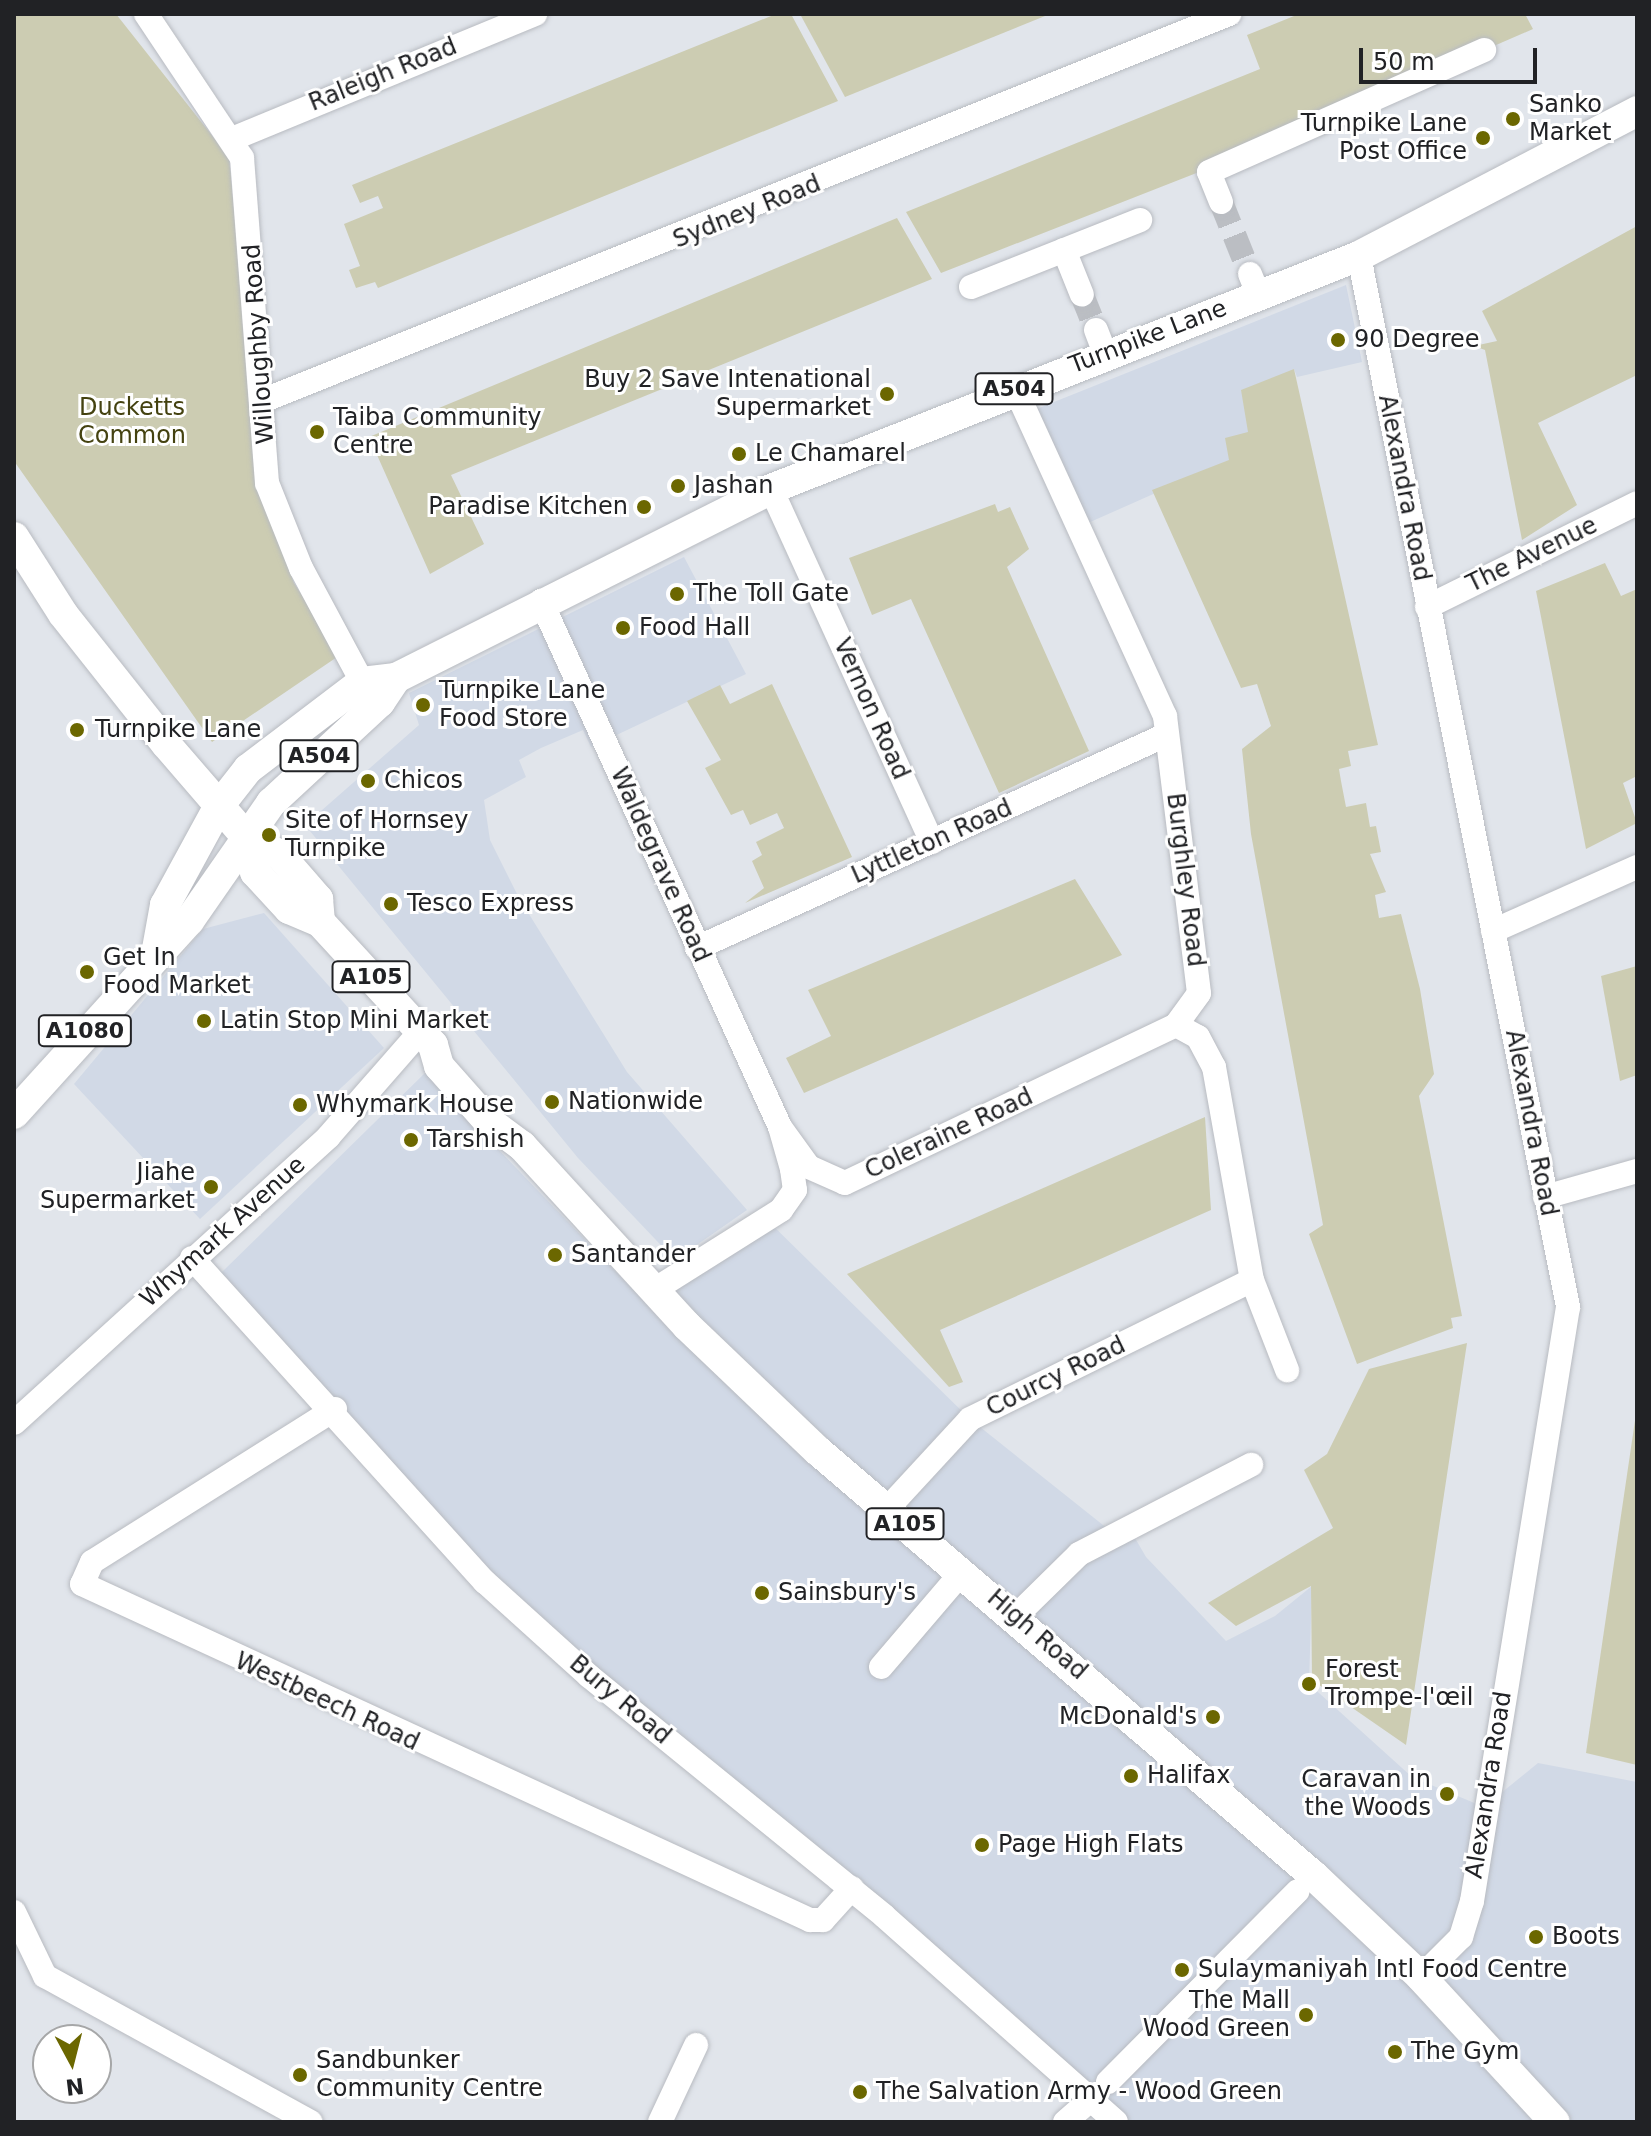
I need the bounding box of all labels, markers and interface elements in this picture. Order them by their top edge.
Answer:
street label: Raleigh Road [305,32,461,118]
scale bar [1363,32,1541,82]
text: 50 m [1373,48,1435,76]
place label: Sanko Market [1529,91,1612,147]
place label: Turnpike Lane Post Office [1301,110,1467,166]
marker: Sanko Market [1504,110,1522,128]
marker: Turnpike Lane Post Office [1474,129,1492,147]
street label: Sydney Road [669,169,825,255]
street label: Willoughby Road [238,243,280,445]
street label: Turnpike Lane [1065,294,1231,380]
place label: 90 Degree [1354,326,1480,354]
marker: 90 Degree [1329,331,1347,349]
place label: Buy 2 Save Intenational Supermarket [584,366,871,422]
road number: A504 [974,371,1054,407]
marker: Buy 2 Save Intenational Supermarket [878,385,896,403]
street label: Alexandra Road [1372,392,1436,584]
park label: Ducketts Common [78,394,186,450]
place label: Taiba Community Centre [333,404,542,460]
marker: Taiba Community Centre [308,423,326,441]
place label: Le Chamarel [755,440,906,468]
marker: Le Chamarel [730,445,748,463]
place label: Jashan [694,472,773,500]
marker: Jashan [669,477,687,495]
place label: Paradise Kitchen [428,493,628,521]
marker: Paradise Kitchen [635,498,653,516]
street label: The Avenue [1462,511,1602,599]
place label: The Toll Gate [693,580,849,608]
marker: The Toll Gate [668,585,686,603]
place label: Food Hall [639,614,750,642]
marker: Food Hall [614,619,632,637]
street label: Vernon Road [827,634,915,784]
place label: Turnpike Lane Food Store [439,677,605,733]
marker: Turnpike Lane Food Store [414,696,432,714]
place label: Turnpike Lane [95,716,261,744]
marker: Turnpike Lane [66,719,88,741]
road number: A504 [279,738,359,774]
street label: Waldegrave Road [604,763,716,967]
place label: Chicos [384,767,463,795]
marker: Chicos [359,772,377,790]
street label: Burghley Road [1160,791,1210,969]
street label: Lyttleton Road [847,794,1017,890]
place label: Site of Hornsey Turnpike [285,807,468,863]
marker: Site of Hornsey Turnpike [260,826,278,844]
place label: Tesco Express [407,890,574,918]
marker: Tesco Express [382,895,400,913]
place label: Get In Food Market [103,944,251,1000]
road number: A105 [331,959,411,995]
marker: Get In Food Market [78,963,96,981]
place label: Latin Stop Mini Market [220,1007,489,1035]
marker: Latin Stop Mini Market [195,1012,213,1030]
road number: A1080 [37,1013,133,1049]
street label: Alexandra Road [1499,1027,1563,1219]
street label: Coleraine Road [860,1083,1038,1185]
place label: Nationwide [568,1088,703,1116]
place label: Whymark House [316,1091,514,1119]
marker: Nationwide [543,1093,561,1111]
marker: Whymark House [291,1096,309,1114]
place label: Tarshish [427,1126,524,1154]
marker: Tarshish [402,1131,420,1149]
street label: Whymark Avenue [135,1150,311,1314]
place label: Jiahe Supermarket [40,1159,195,1215]
marker: Jiahe Supermarket [202,1178,220,1196]
place label: Santander [571,1241,695,1269]
marker: Santander [546,1246,564,1264]
street label: Courcy Road [982,1331,1130,1423]
road number: A105 [865,1506,945,1542]
place label: Sainsbury's [778,1579,916,1607]
marker: Sainsbury's [753,1584,771,1602]
street label: High Road [981,1584,1093,1686]
street label: Westbeech Road [230,1647,424,1757]
street label: Bury Road [563,1649,677,1751]
place label: Forest Trompe-l'œil [1325,1656,1473,1712]
marker: Forest Trompe-l'œil [1300,1675,1318,1693]
street label: Alexandra Road [1460,1689,1518,1881]
place label: McDonald's [1059,1703,1197,1731]
marker: McDonald's [1204,1708,1222,1726]
place label: Halifax [1147,1762,1230,1790]
place label: Caravan in the Woods [1301,1766,1431,1822]
marker: Halifax [1122,1767,1140,1785]
marker: Caravan in the Woods [1438,1785,1456,1803]
place label: Page High Flats [998,1831,1184,1859]
marker: Page High Flats [973,1836,991,1854]
place label: Boots [1552,1923,1620,1951]
marker: Boots [1527,1928,1545,1946]
place label: Sulaymaniyah Intl Food Centre [1198,1956,1567,1984]
marker: Sulaymaniyah Intl Food Centre [1173,1961,1191,1979]
place label: The Mall Wood Green [1143,1987,1290,2043]
marker: The Mall Wood Green [1297,2006,1315,2024]
north arrow [32,2024,112,2104]
place label: The Gym [1411,2038,1519,2066]
marker: The Gym [1386,2043,1404,2061]
place label: Sandbunker Community Centre [316,2047,543,2103]
marker: Sandbunker Community Centre [291,2066,309,2084]
text: N [64,2073,85,2100]
place label: The Salvation Army - Wood Green [876,2078,1282,2106]
marker: The Salvation Army - Wood Green [851,2083,869,2101]

